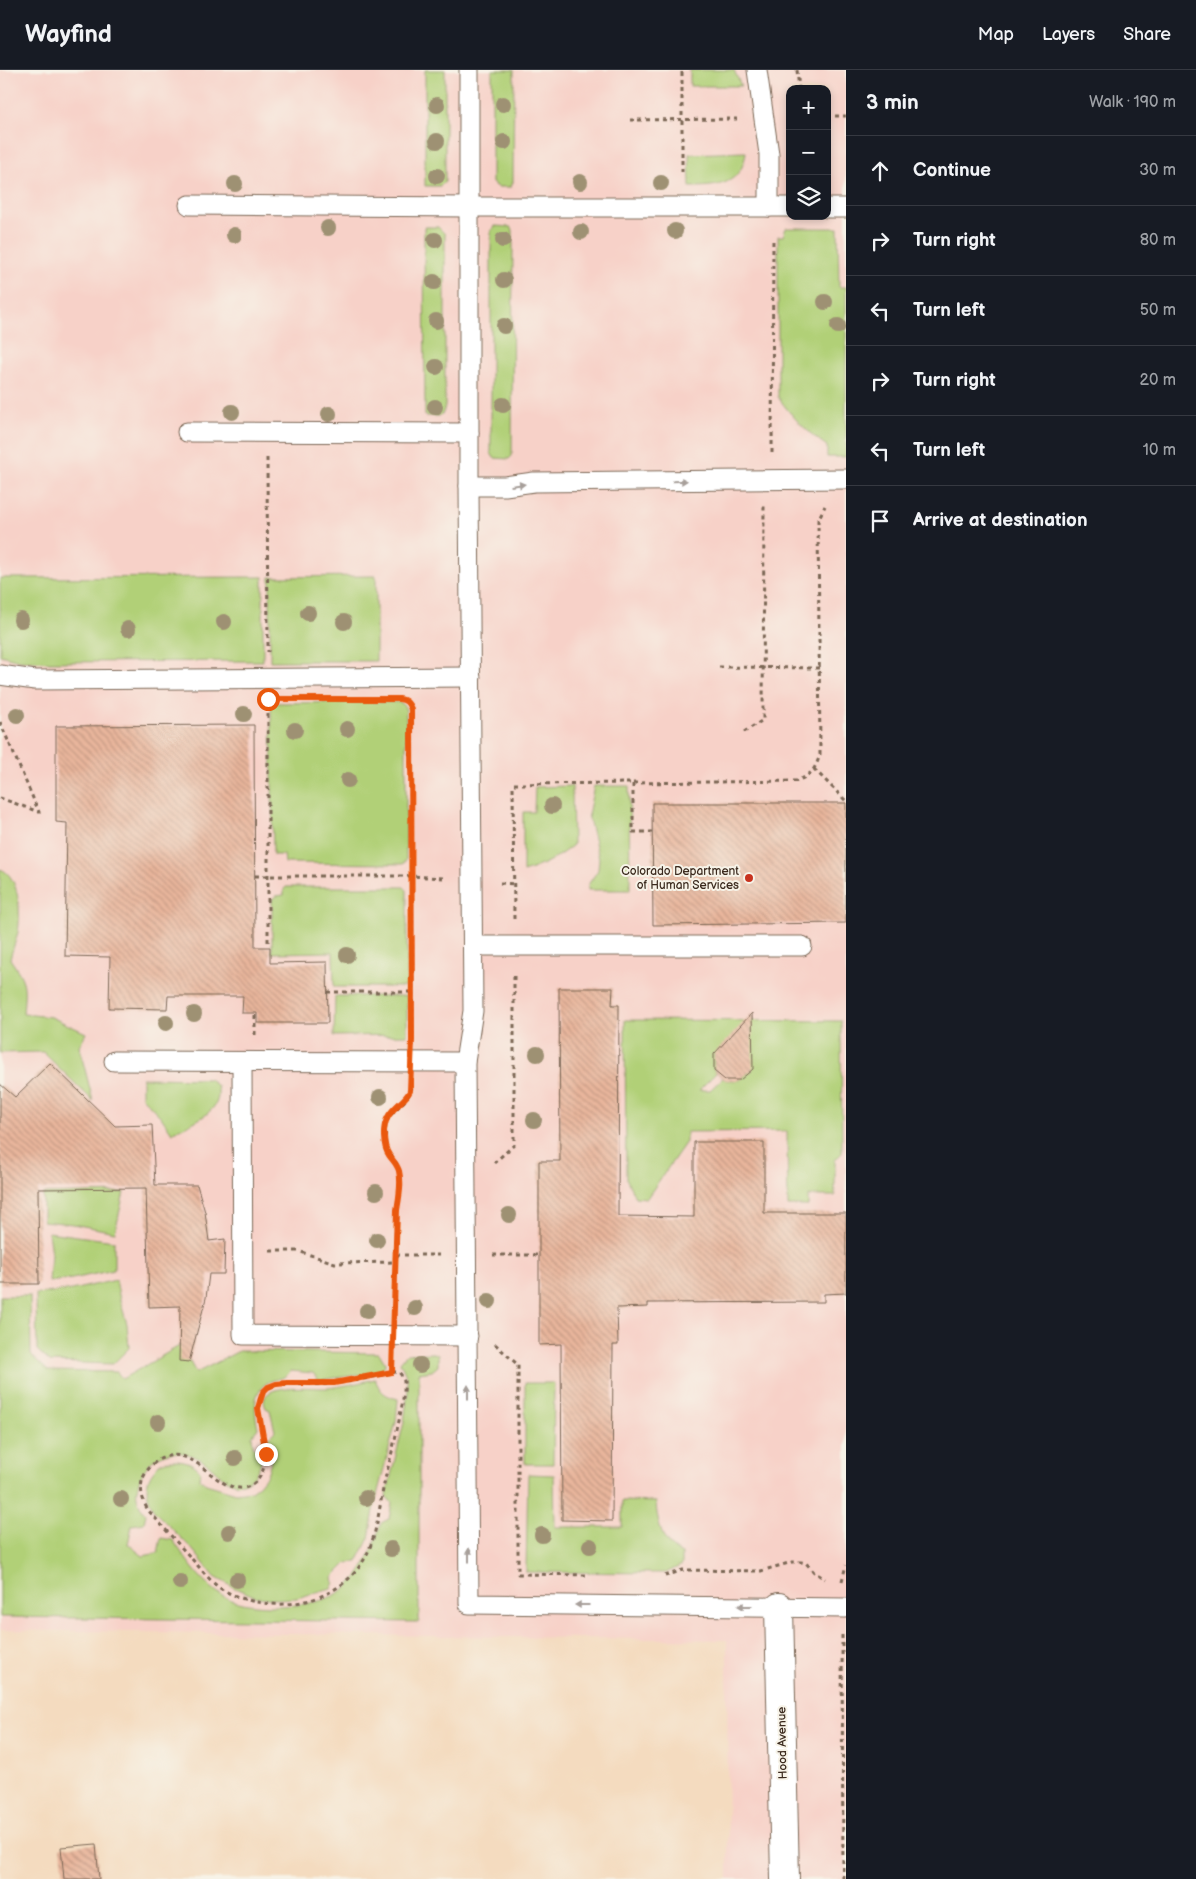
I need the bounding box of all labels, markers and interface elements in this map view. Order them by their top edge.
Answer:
text: Wayfind [25,20,112,49]
text: Map [978,24,1014,45]
text: Layers [1042,24,1095,45]
text: Share [1123,24,1171,45]
map controls [786,85,831,220]
button: + [786,85,831,130]
text: 3 min [866,90,919,115]
text: Walk · 190 m [1089,93,1176,112]
button: − [786,130,831,175]
icon: ahead [866,157,894,185]
text: Continue [913,159,991,182]
text: 30 m [1139,161,1176,180]
button: layers [786,175,831,220]
icon: right [866,227,894,255]
text: Turn right [913,229,996,252]
text: 80 m [1140,231,1176,250]
icon: left [866,297,894,325]
text: Turn left [913,299,985,322]
text: 50 m [1140,301,1176,320]
icon: right [866,367,894,395]
text: Turn right [913,369,996,392]
text: 20 m [1140,371,1176,390]
icon: left [866,437,894,465]
text: Turn left [913,439,985,462]
text: 10 m [1143,441,1176,460]
one-way arrow [672,477,688,485]
one-way arrow [510,480,526,488]
icon: arrive [866,507,894,535]
text: Arrive at destination [913,509,1088,532]
route start [257,688,280,711]
place label: Colorado Department of Human Services [621,864,739,893]
marker: Colorado Department of Human Services [743,872,755,884]
one-way arrow [464,1384,472,1400]
route end [255,1443,278,1466]
one-way arrow [465,1547,473,1563]
one-way arrow [574,1601,590,1609]
one-way arrow [737,1602,753,1610]
street label: Hood Avenue [774,1706,791,1780]

